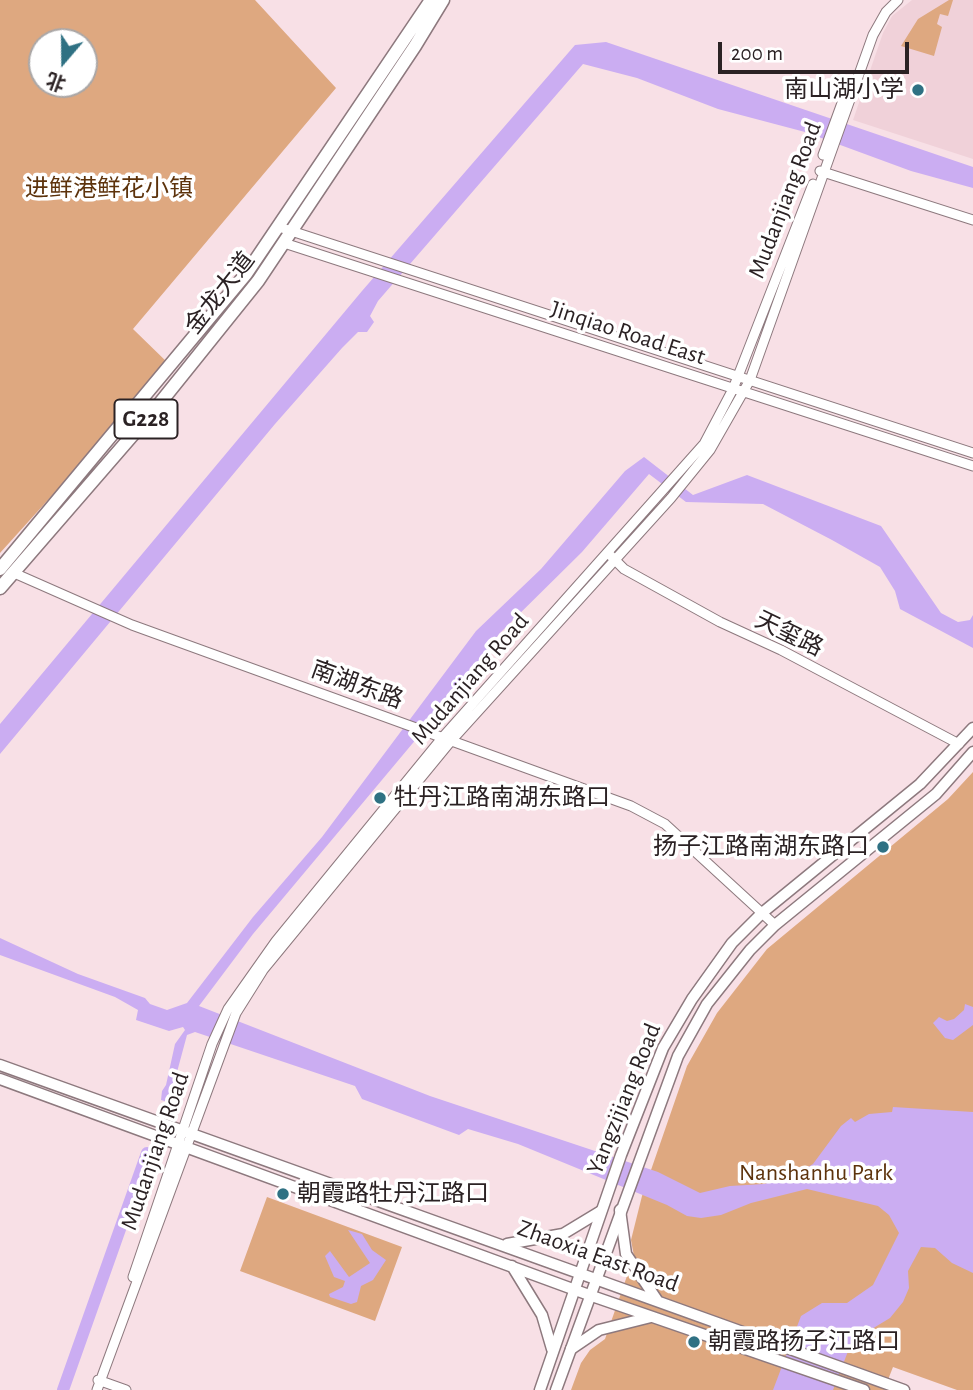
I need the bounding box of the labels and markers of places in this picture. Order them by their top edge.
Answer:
place label: 南山湖小学 [784,76,904,104]
marker: 南山湖小学 [910,82,926,98]
place label: 牡丹江路南湖东路口 [394,784,610,812]
marker: 牡丹江路南湖东路口 [372,790,388,806]
place label: 扬子江路南湖东路口 [653,833,869,861]
marker: 扬子江路南湖东路口 [875,839,891,855]
place label: 朝霞路牡丹江路口 [297,1180,489,1208]
marker: 朝霞路牡丹江路口 [275,1186,291,1202]
place label: 朝霞路扬子江路口 [708,1328,900,1356]
marker: 朝霞路扬子江路口 [686,1334,702,1350]

